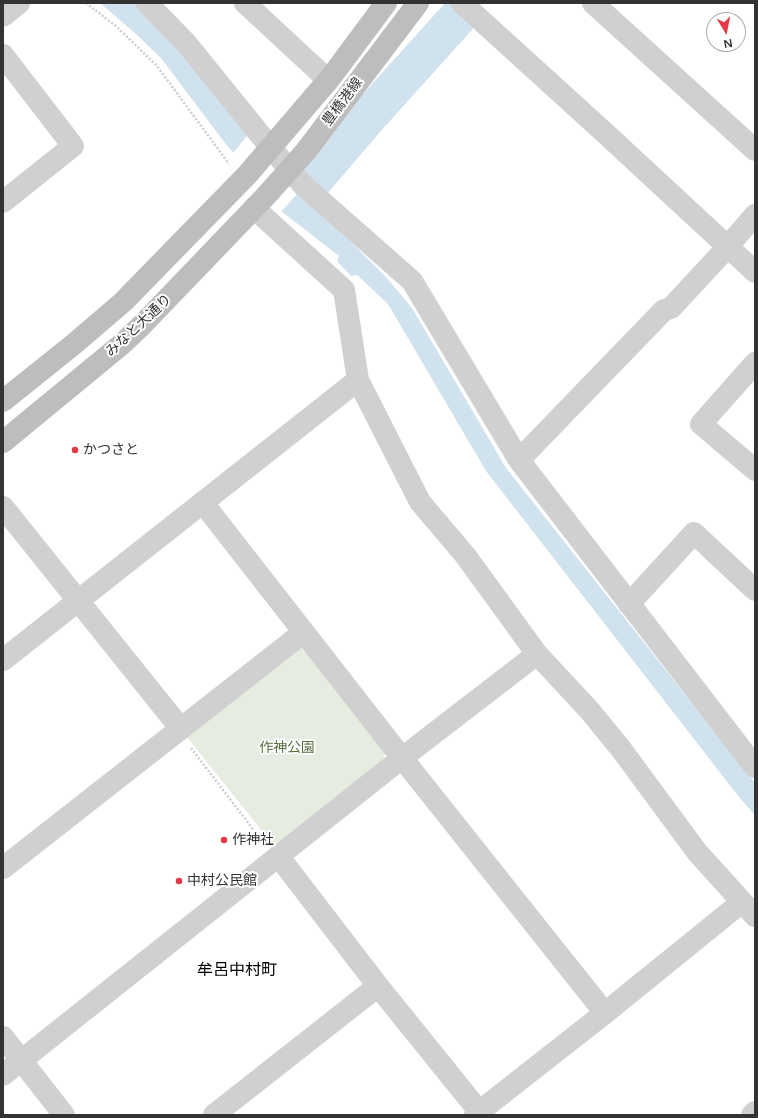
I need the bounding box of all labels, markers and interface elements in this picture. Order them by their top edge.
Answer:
north arrow [706,12,746,52]
text: N [723,36,733,50]
street label: 豊橋港線 [319,75,367,129]
street label: みなと大通り [103,291,175,361]
place label: かつさと [83,442,139,458]
marker: かつさと [70,445,80,455]
park label: 作神公園 [259,740,315,756]
place label: 作神社 [232,832,274,848]
marker: 作神社 [219,835,229,845]
place label: 中村公民館 [187,873,257,889]
marker: 中村公民館 [174,876,184,886]
district label: 牟呂中村町 [197,961,277,981]

